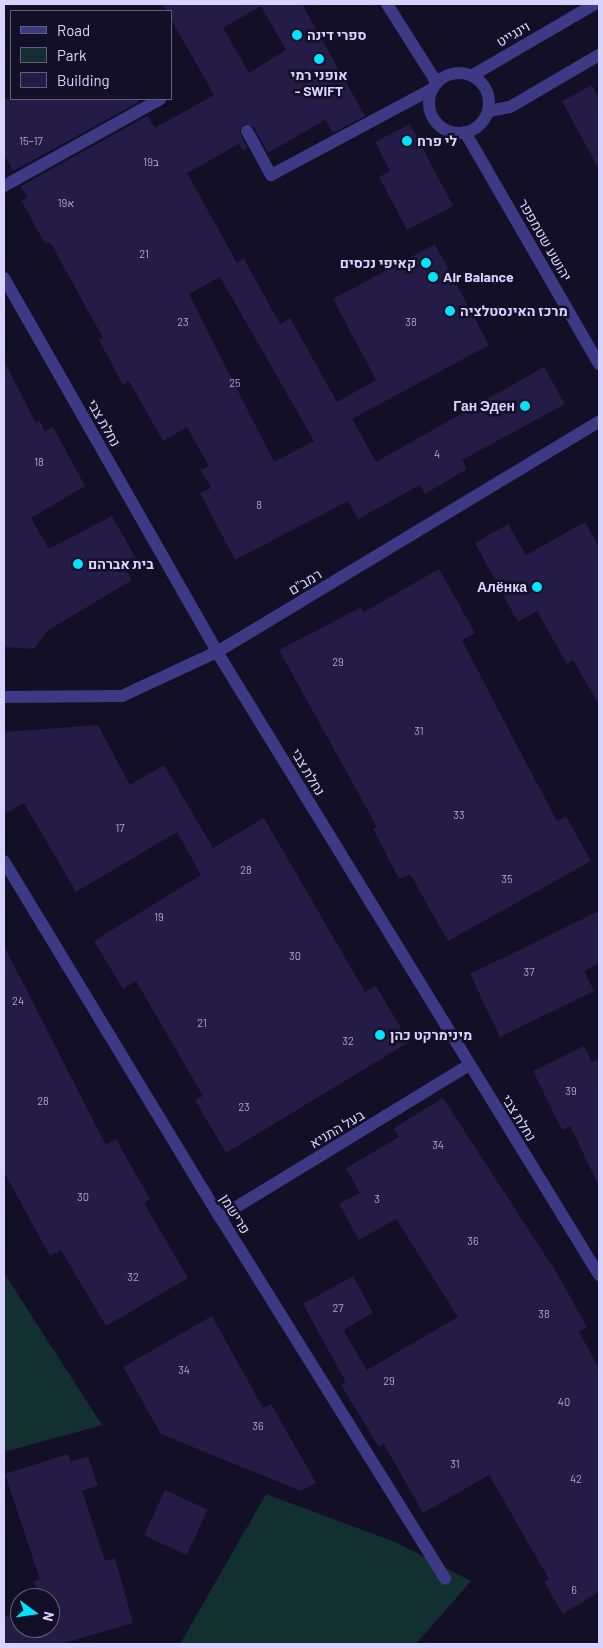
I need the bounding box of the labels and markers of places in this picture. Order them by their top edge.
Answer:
place label: ספרי דינה [307,27,367,43]
marker: ספרי דינה [291,29,303,41]
marker: אופני רמי - SWIFT [313,53,325,65]
place label: אופני רמי - SWIFT [290,67,348,100]
place label: לי פרח [417,133,457,149]
marker: לי פרח [401,135,413,147]
place label: קאיפי נכסים [340,255,416,271]
marker: קאיפי נכסים [420,257,432,269]
place label: Air Balance [443,269,514,285]
marker: Air Balance [427,271,439,283]
place label: מרכז האינסטלציה [460,303,568,319]
marker: מרכז האינסטלציה [444,305,456,317]
place label: Ган Эден [453,398,515,414]
marker: Ган Эден [519,400,531,412]
place label: בית אברהם [88,556,154,572]
marker: בית אברהם [72,558,84,570]
place label: Алёнка [477,579,527,595]
marker: Алёнка [531,581,543,593]
place label: מינימרקט כהן [390,1027,472,1043]
marker: מינימרקט כהן [374,1029,386,1041]

